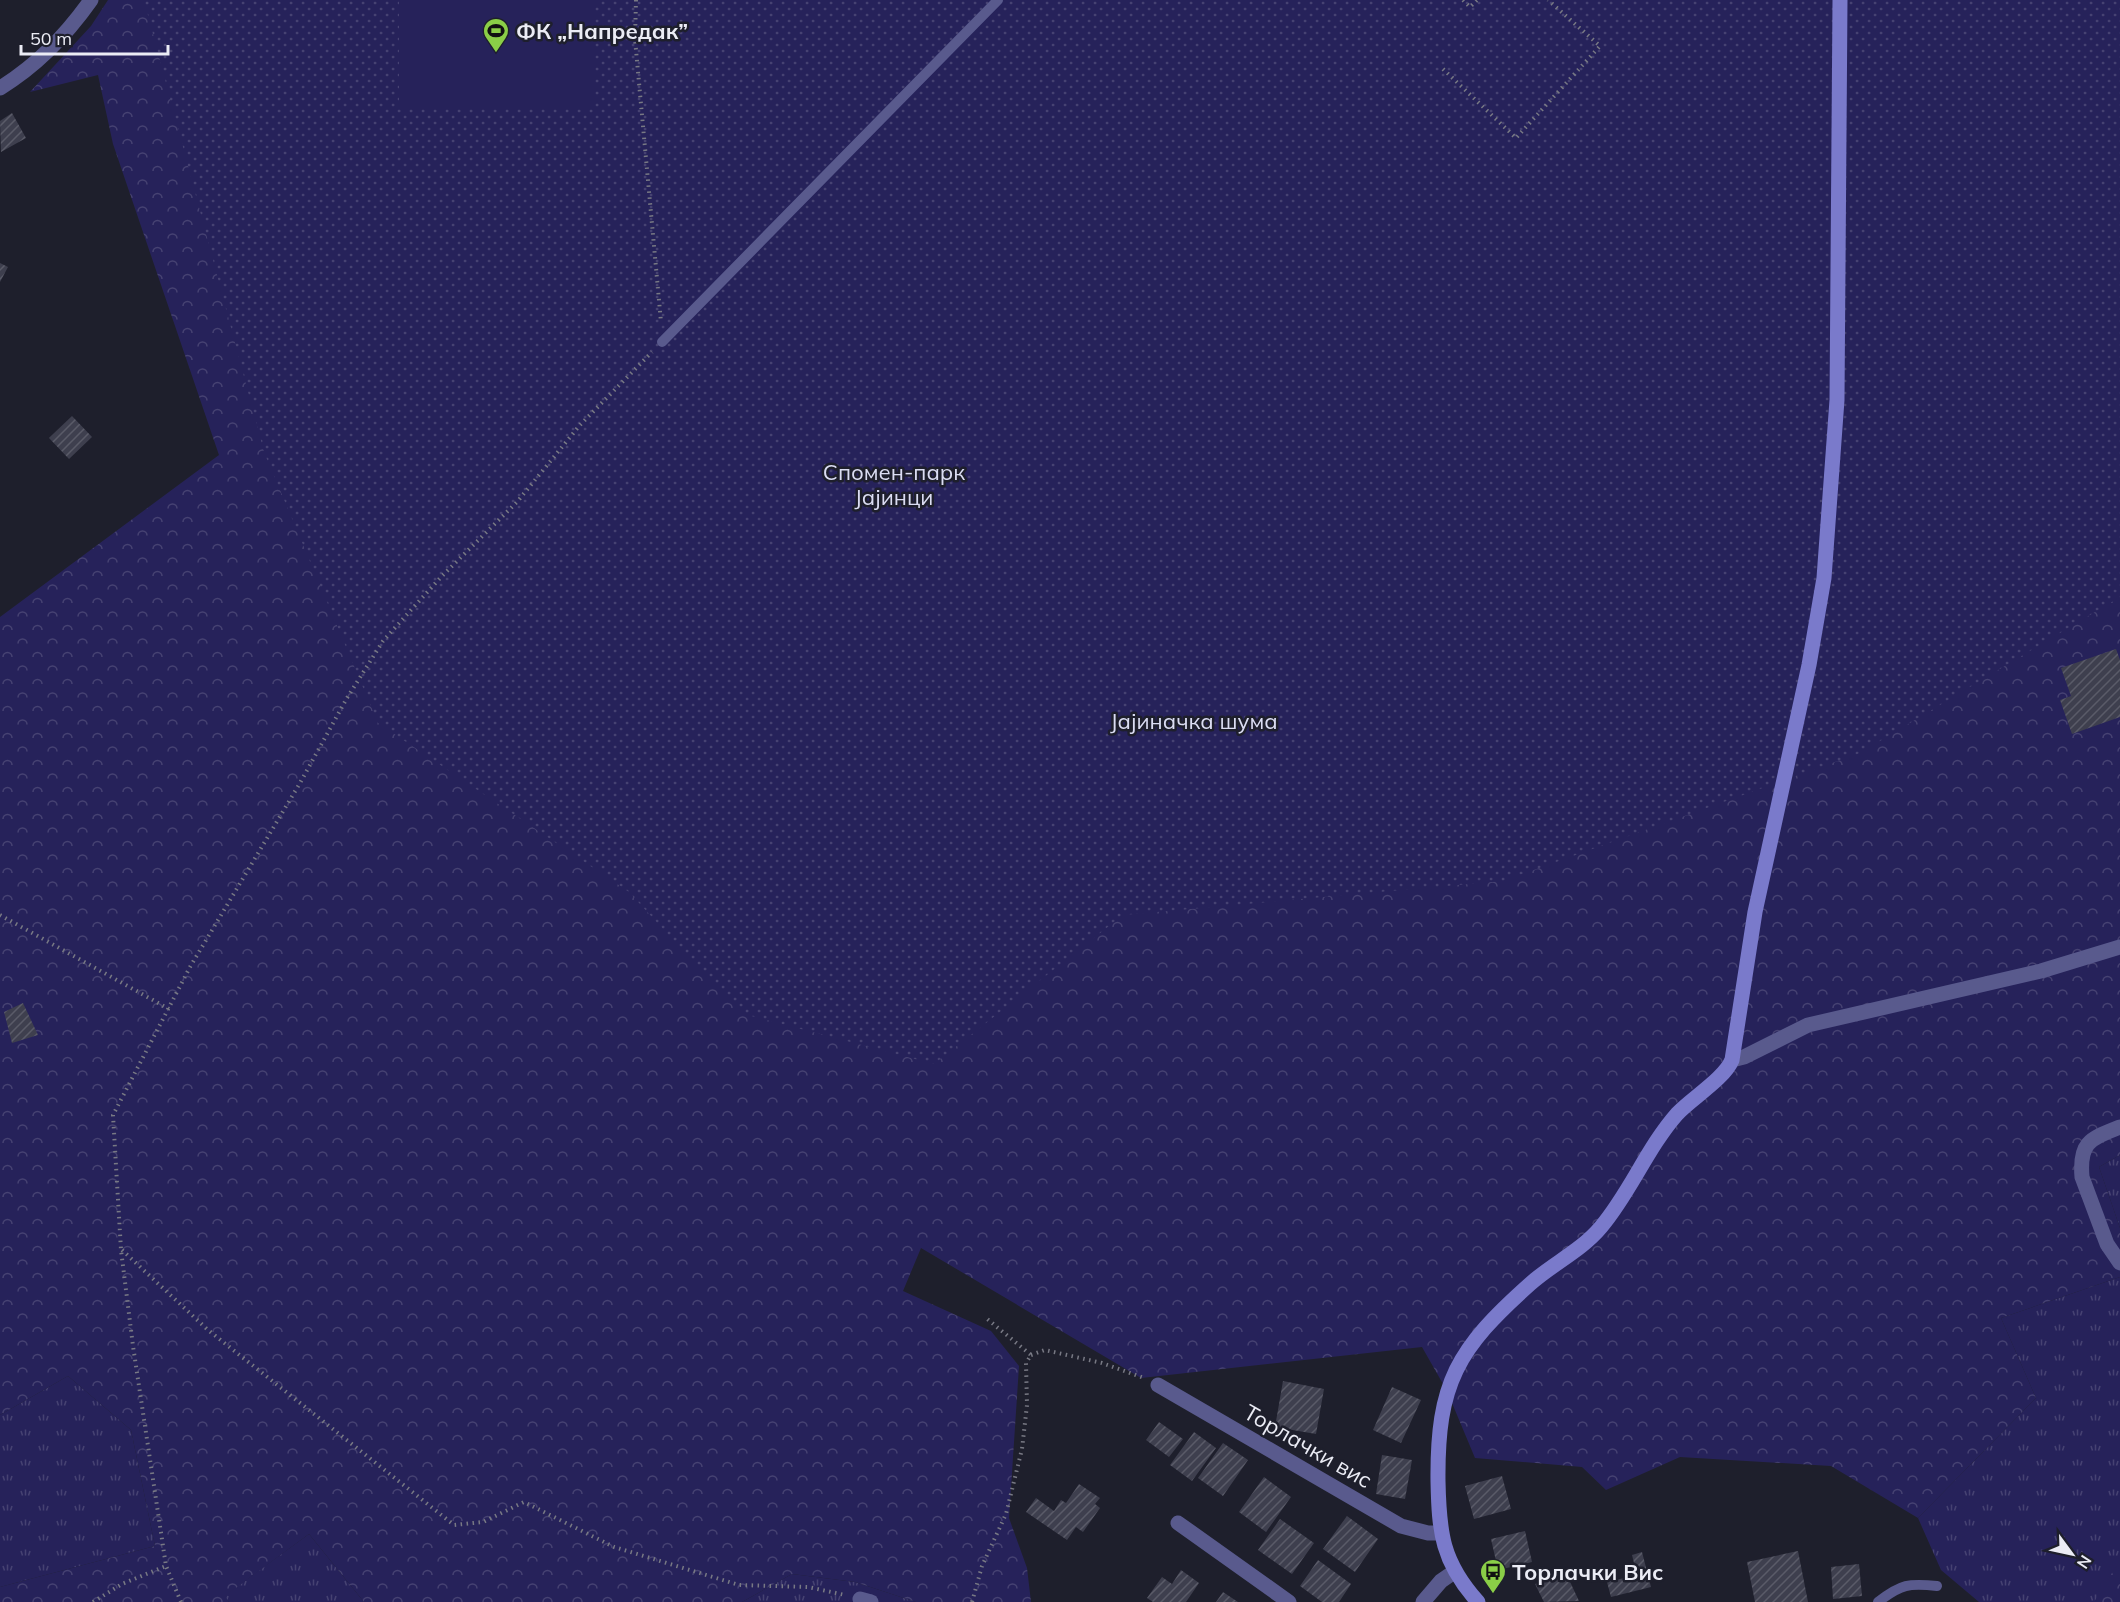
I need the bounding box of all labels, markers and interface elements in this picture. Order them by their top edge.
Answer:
sports icon: ФК „Напредак” [481,16,511,54]
place label: ФК „Напредак” [516,17,688,45]
scale bar [21,18,168,56]
text: 50 m [30,27,72,50]
park label: Спомен-парк Јајинци [823,458,965,511]
park label: Јајиначка шума [1110,707,1278,735]
street label: Торлачки вис [1239,1398,1377,1494]
north arrow [2042,1524,2102,1584]
text: N [2073,1552,2096,1573]
bus stop icon: Торлачки Вис [1478,1557,1508,1595]
place label: Торлачки Вис [1512,1558,1663,1586]

